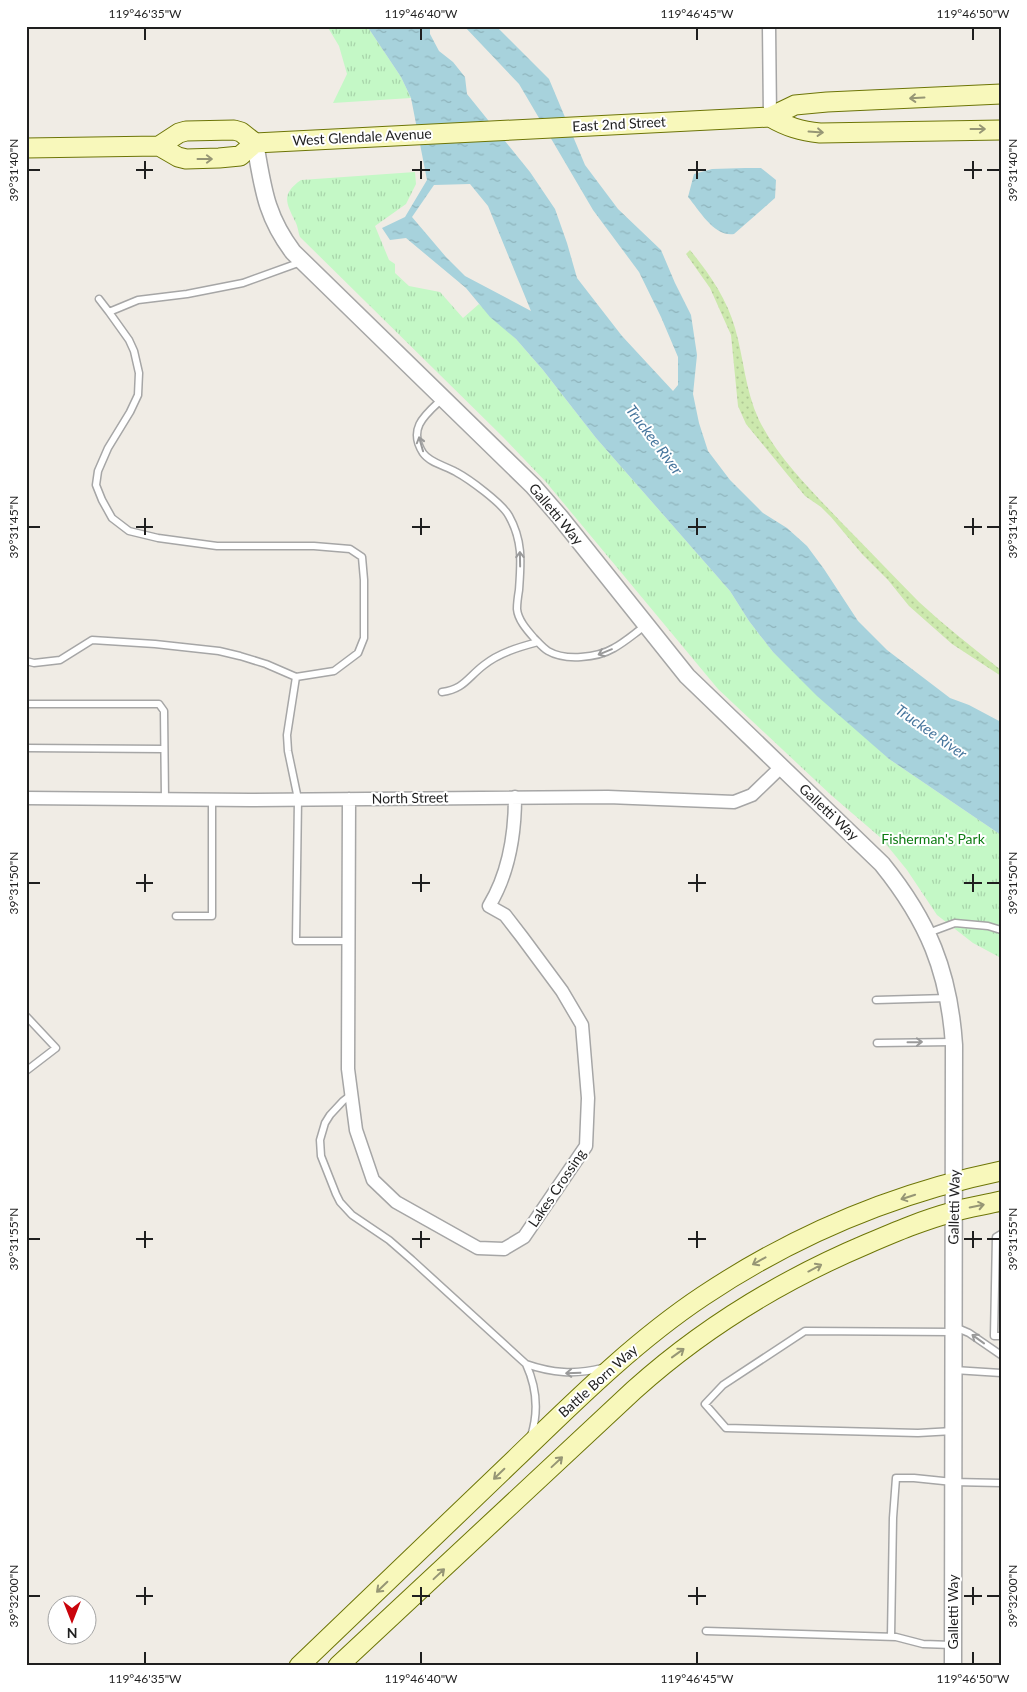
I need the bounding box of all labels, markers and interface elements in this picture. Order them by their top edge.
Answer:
text: 119°46'35"W [108,6,182,21]
text: 119°46'40"W [384,6,458,21]
text: 119°46'45"W [660,6,734,21]
text: 119°46'50"W [936,6,1010,21]
one-way arrow [909,93,925,102]
street label: East 2nd Street [572,113,666,134]
street label: West Glendale Avenue [292,124,432,149]
one-way arrow [970,124,986,134]
one-way arrow [808,128,824,137]
text: 39°31'40"N [6,139,21,201]
text: 39°31'40"N [1005,139,1020,201]
one-way arrow [196,154,212,163]
water label: Truckee River [623,401,687,479]
one-way arrow [415,436,425,452]
street label: Galletti Way [526,479,588,549]
text: 39°31'45"N [6,496,21,558]
text: 39°31'45"N [1005,496,1020,558]
one-way arrow [515,551,525,568]
one-way arrow [598,648,613,657]
water label: Truckee River [893,700,971,763]
street label: Galletti Way [796,780,863,844]
street label: North Street [371,788,449,807]
park label: Fisherman's Park [881,830,986,847]
text: 39°31'50"N [6,852,21,914]
text: 39°31'50"N [1005,852,1020,914]
one-way arrow [907,1037,923,1047]
street label: Lakes Crossing [524,1145,589,1230]
street label: Galletti Way [944,1168,963,1245]
one-way arrow [901,1193,917,1202]
one-way arrow [969,1201,985,1210]
text: 39°31'55"N [6,1208,21,1270]
text: 39°31'55"N [1005,1208,1020,1270]
one-way arrow [753,1257,767,1267]
one-way arrow [807,1262,822,1272]
one-way arrow [971,1334,985,1344]
street label: Battle Born Way [555,1340,641,1421]
one-way arrow [670,1348,684,1359]
one-way arrow [565,1368,581,1377]
one-way arrow [551,1456,563,1468]
one-way arrow [493,1468,505,1480]
text: 39°32'00"N [6,1565,21,1627]
text: 39°32'00"N [1005,1565,1020,1627]
one-way arrow [432,1568,445,1580]
street label: Galletti Way [944,1574,961,1650]
one-way arrow [375,1581,388,1593]
north arrow [48,1594,98,1644]
text: N [67,1625,77,1642]
text: 119°46'35"W [108,1671,182,1686]
text: 119°46'40"W [384,1671,458,1686]
text: 119°46'45"W [660,1671,734,1686]
text: 119°46'50"W [936,1671,1010,1686]

